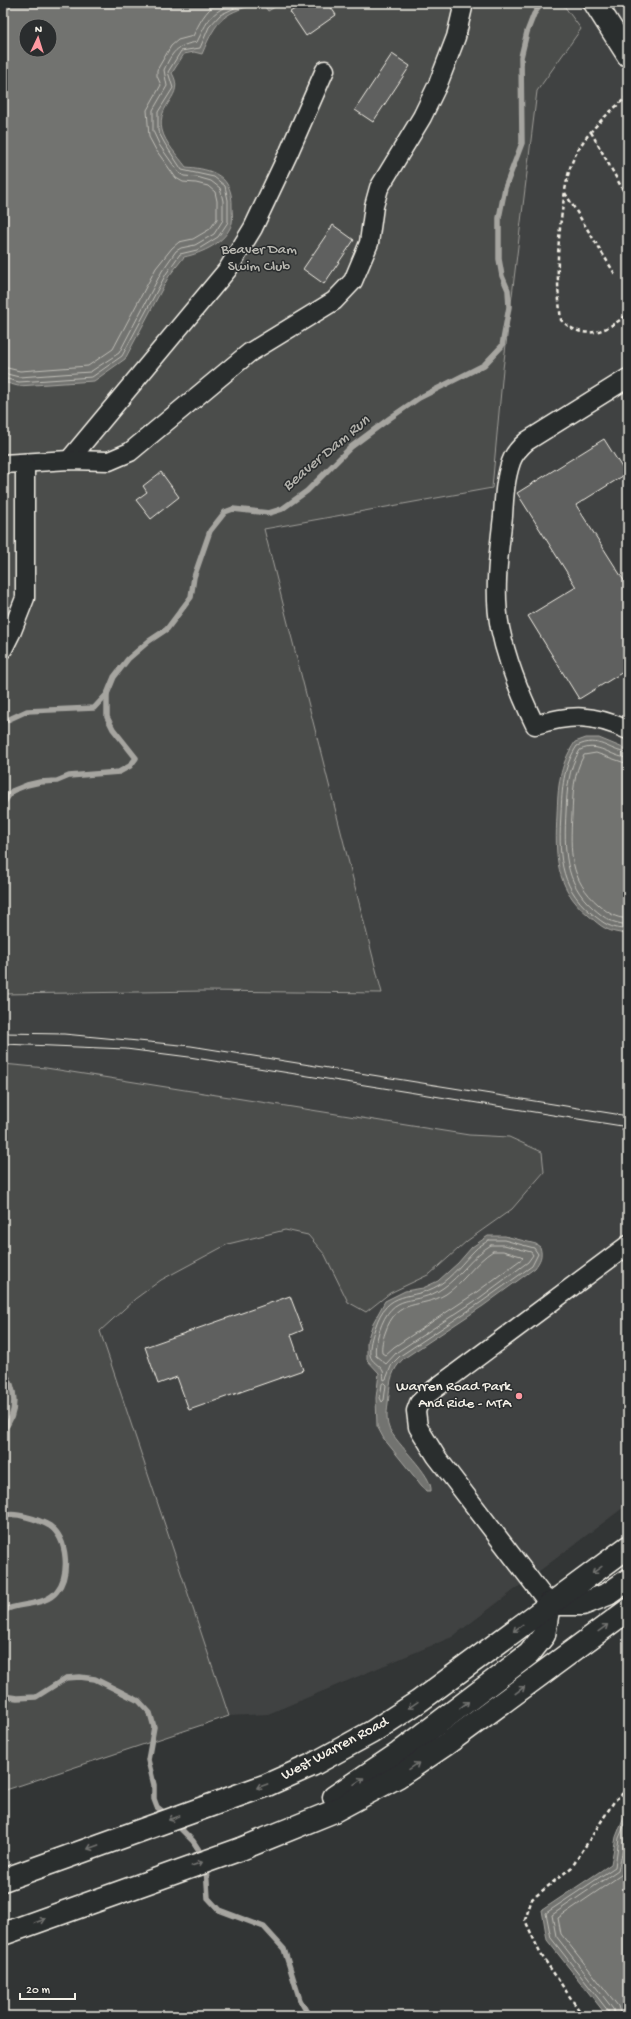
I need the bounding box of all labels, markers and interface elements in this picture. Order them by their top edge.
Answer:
north arrow [18,18,58,58]
text: N [35,24,43,36]
park label: Beaver Dam Swim Club [220,241,297,276]
water label: Beaver Dam Run [280,412,375,496]
place label: Warren Road Park And Ride - MTA [396,1378,512,1413]
marker: Warren Road Park And Ride - MTA [514,1391,524,1401]
one-way arrow [591,1566,602,1574]
one-way arrow [513,1624,524,1632]
one-way arrow [598,1624,609,1632]
one-way arrow [514,1686,525,1694]
one-way arrow [408,1701,419,1709]
one-way arrow [459,1701,470,1709]
street label: West Warren Road [278,1713,393,1785]
one-way arrow [409,1762,420,1770]
one-way arrow [353,1776,364,1785]
one-way arrow [257,1783,269,1791]
one-way arrow [168,1814,180,1822]
one-way arrow [88,1843,100,1851]
one-way arrow [190,1860,202,1868]
one-way arrow [33,1916,45,1924]
scale bar [20,1975,75,2001]
text: 20 m [26,1984,51,1998]

